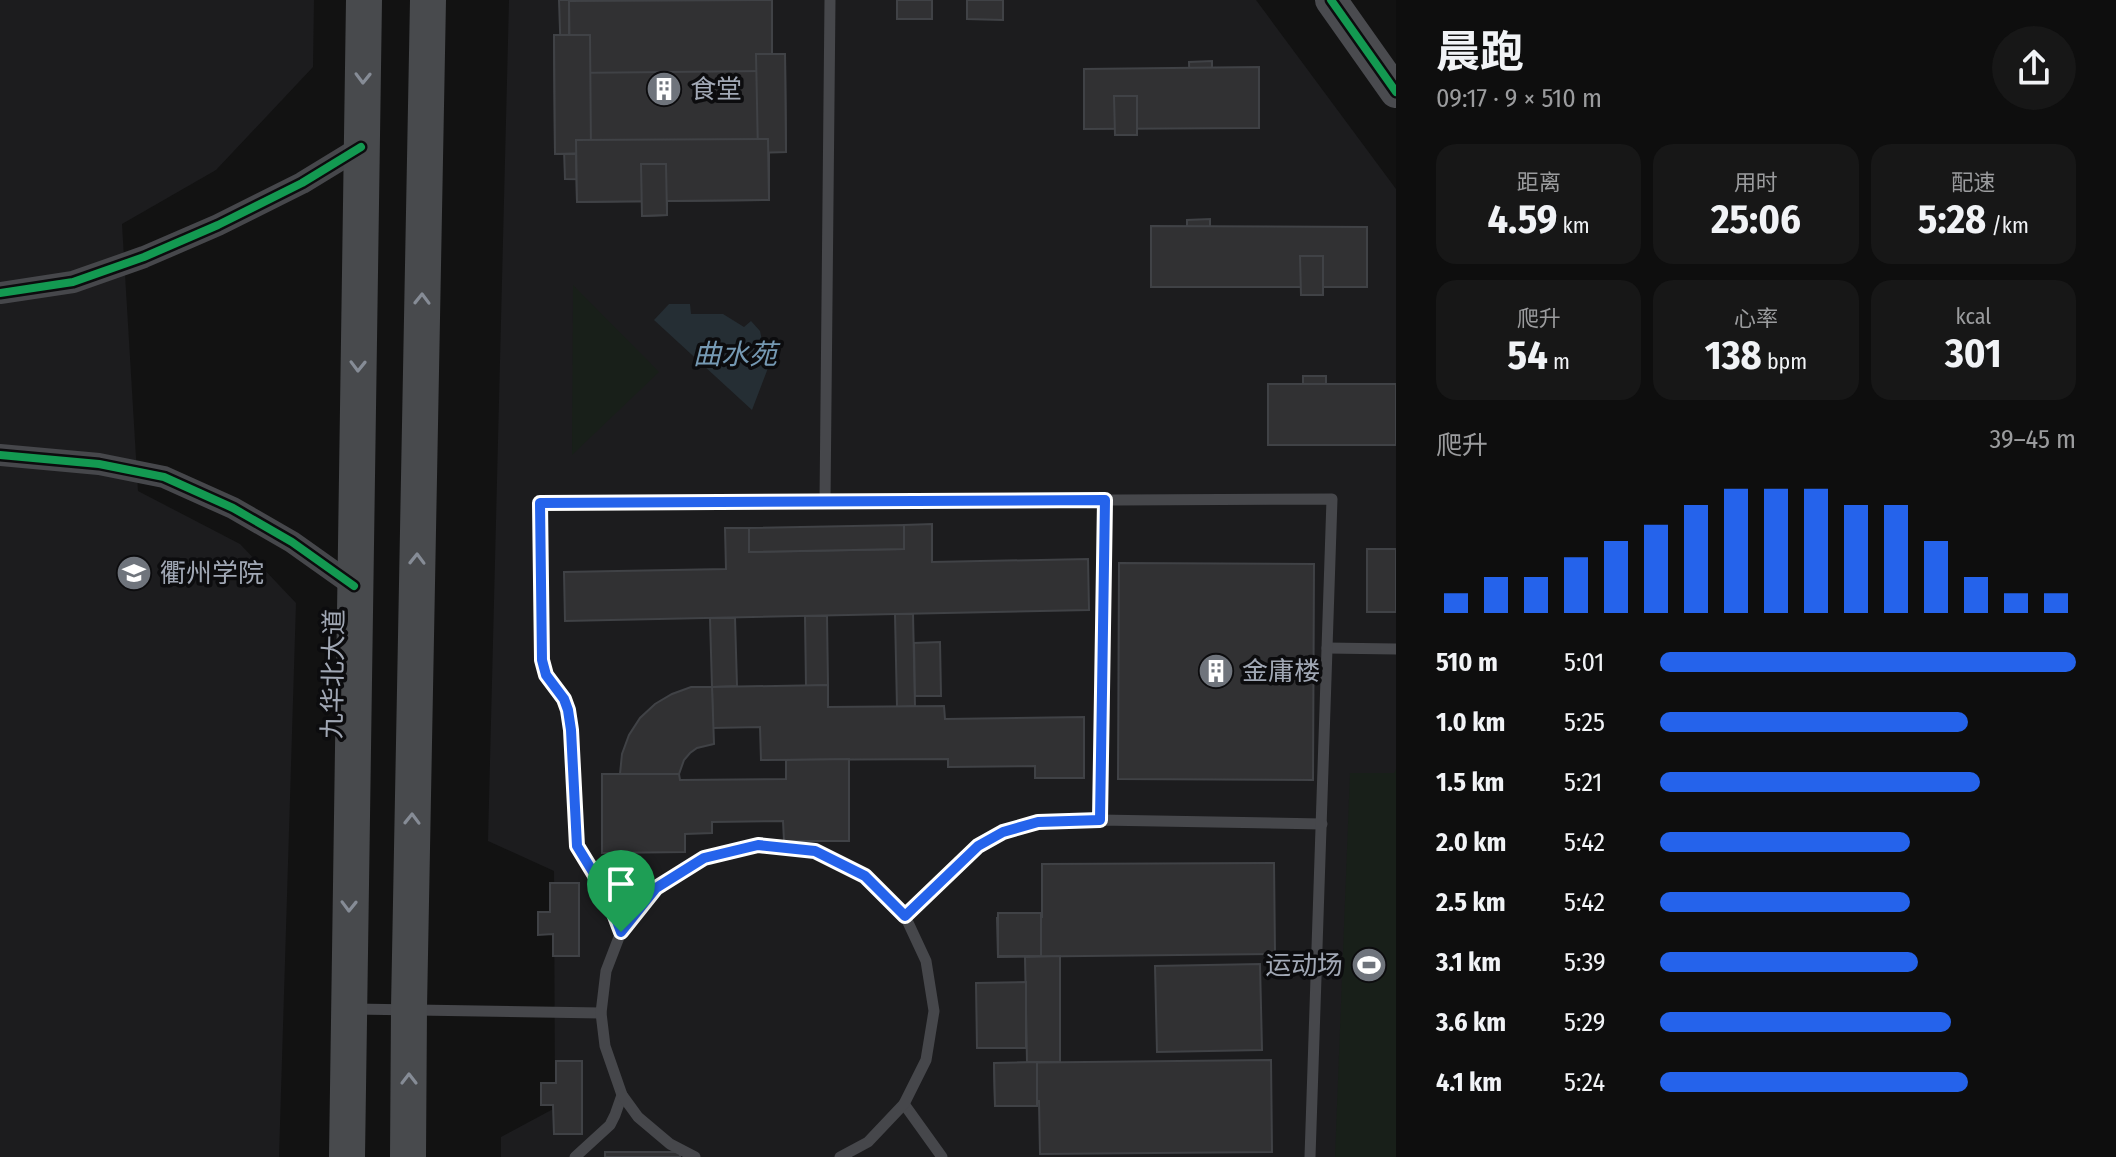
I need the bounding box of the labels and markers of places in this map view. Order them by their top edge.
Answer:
building icon: 食堂 [645,70,683,108]
place label: 食堂 [690,74,742,105]
school or university icon: 衢州学院 [115,554,153,592]
place label: 衢州学院 [160,558,264,589]
building icon: 金庸楼 [1197,652,1235,690]
place label: 金庸楼 [1242,656,1320,687]
pin [587,850,655,932]
sports icon: 运动场 [1350,946,1388,984]
place label: 运动场 [1265,950,1343,981]

